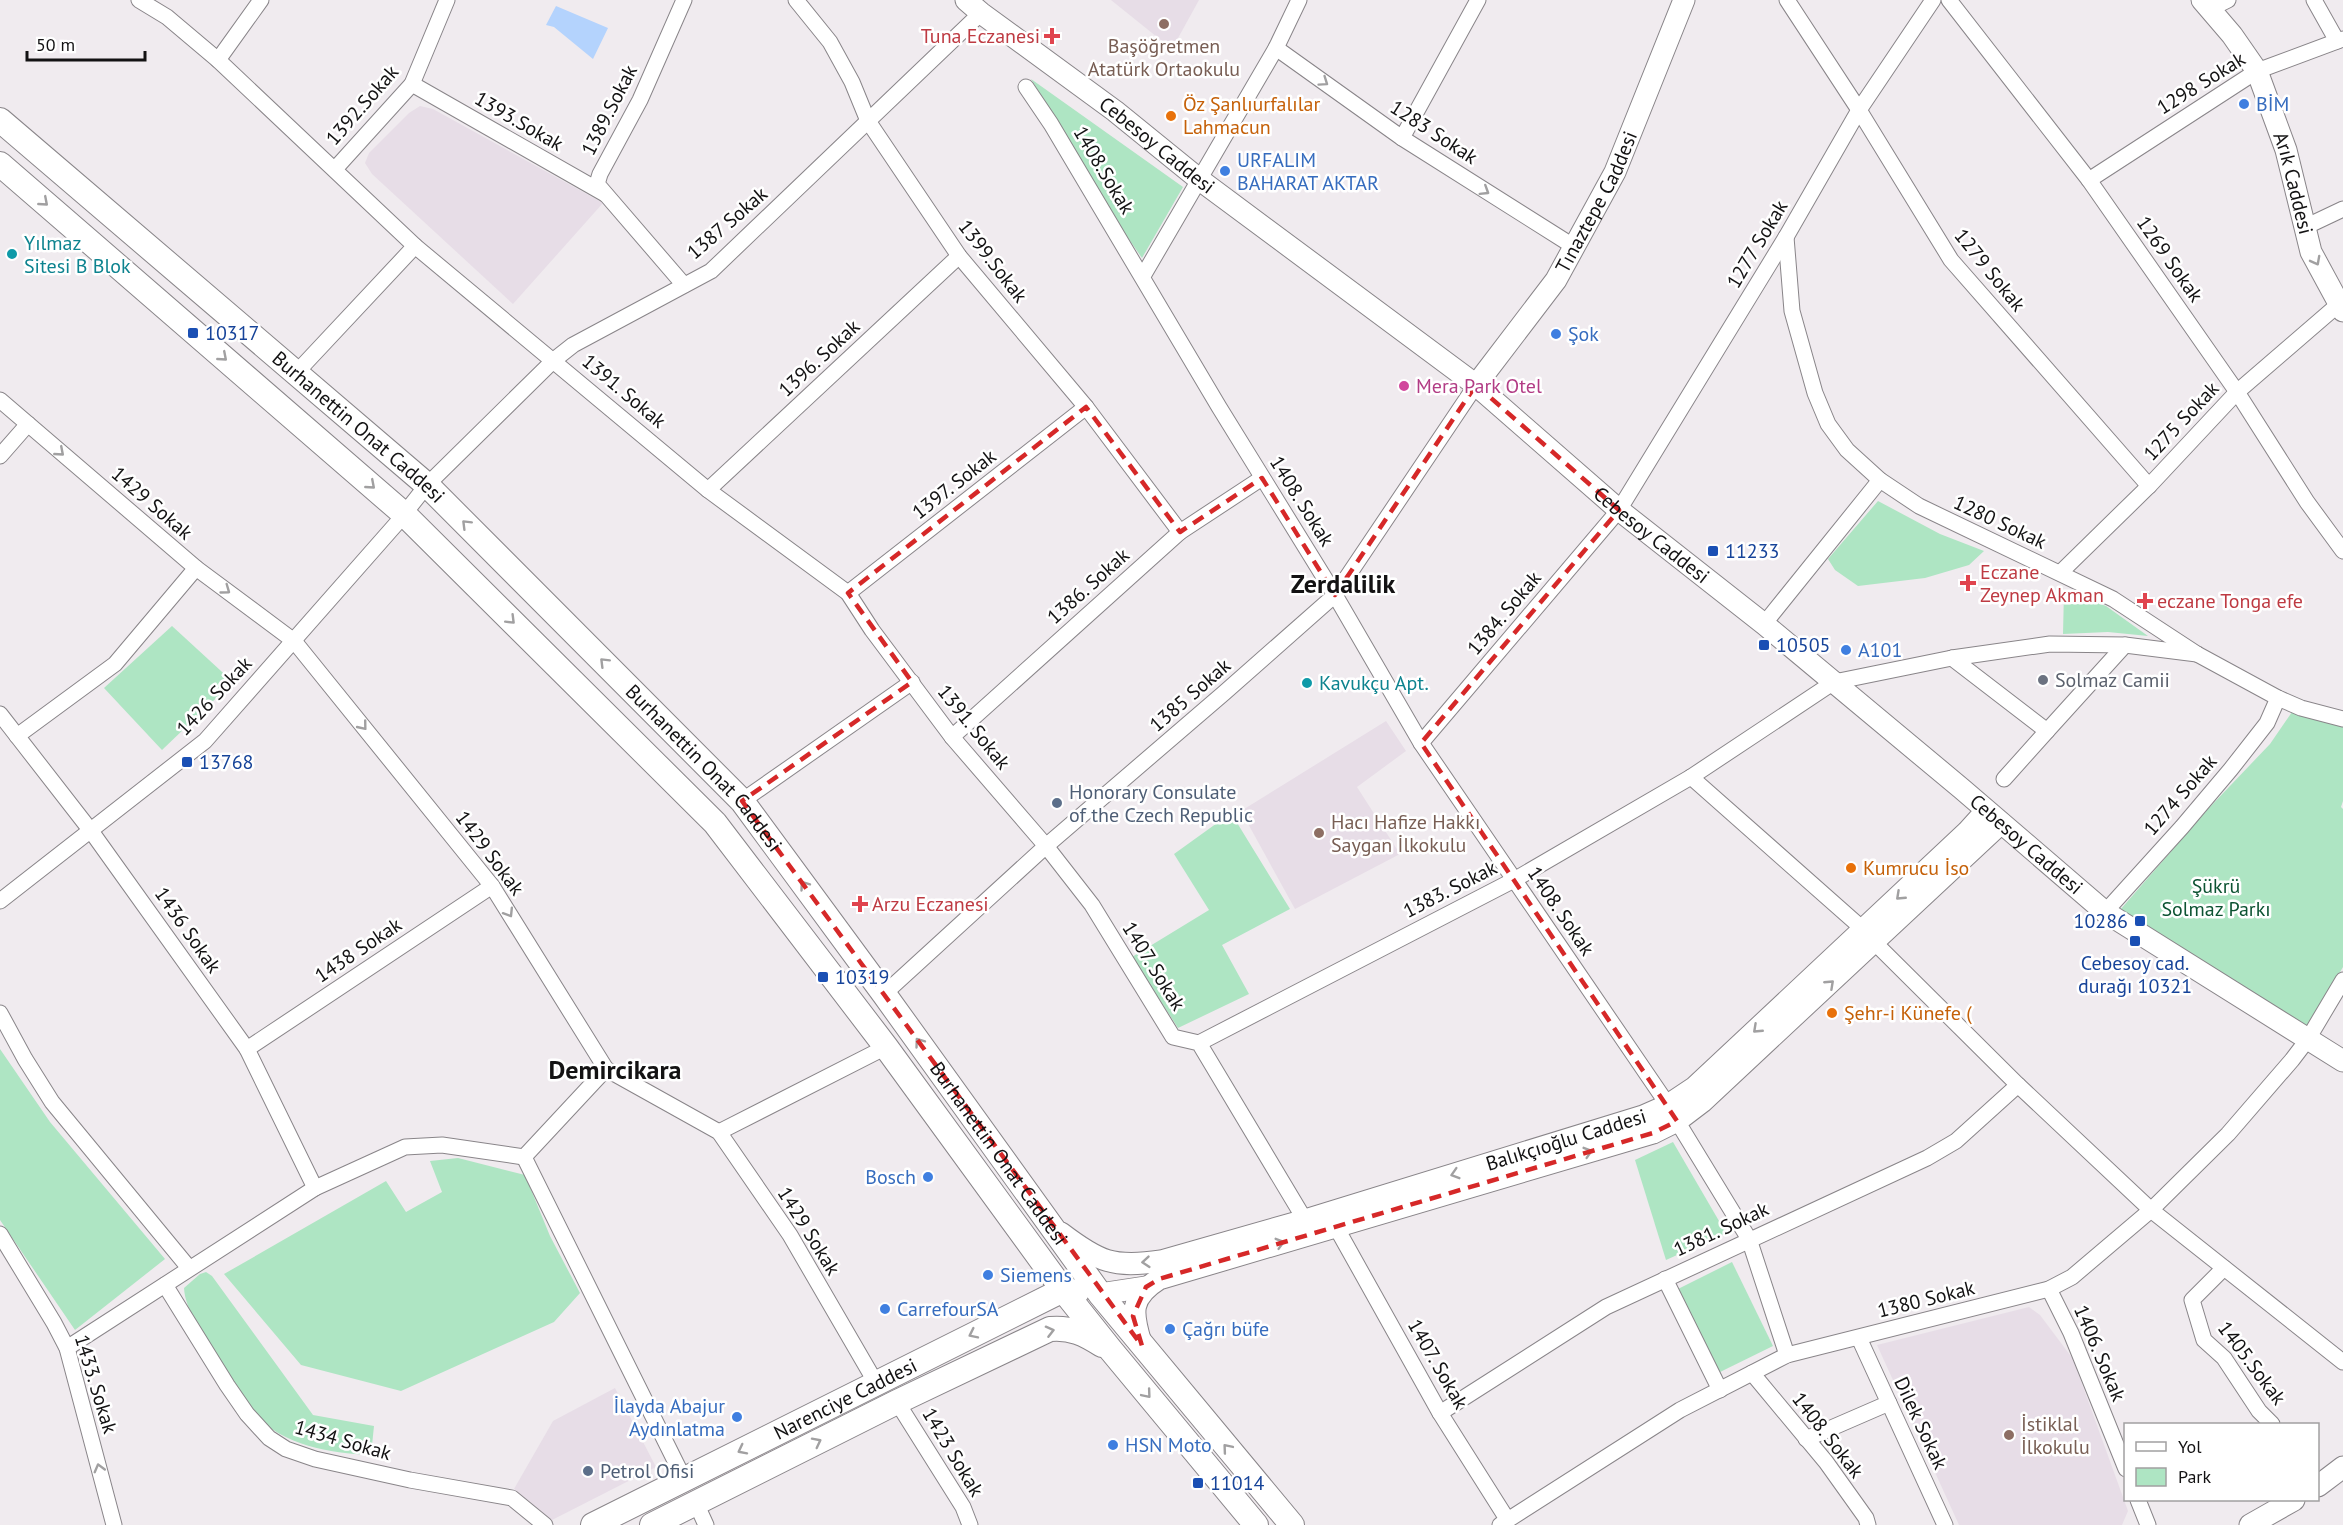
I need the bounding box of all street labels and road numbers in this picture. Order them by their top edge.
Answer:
street label: 1298 Sokak [2152,45,2250,120]
street label: 1392.Sokak [320,59,404,151]
street label: 1389.Sokak [575,60,643,160]
street label: 1393.Sokak [470,85,568,157]
street label: Cebesoy Caddesi [1094,91,1220,200]
street label: 1283 Sokak [1385,94,1483,170]
street label: 1408.Sokak [1068,121,1141,219]
street label: Tınaztepe Caddesi [1549,127,1643,277]
street label: Arık Caddesi [2267,128,2319,237]
street label: 1387 Sokak [681,181,773,265]
street label: 1277 Sokak [1721,195,1794,293]
street label: 1269 Sokak [2131,211,2209,307]
street label: 1399.Sokak [952,214,1034,308]
street label: 1279 Sokak [1949,223,2032,317]
street label: 1396. Sokak [773,313,865,402]
street label: Burhanettin Onat Caddesi [267,345,450,508]
street label: 1391. Sokak [577,348,672,434]
street label: 1275 Sokak [2138,375,2225,466]
street label: 1397. Sokak [907,443,1002,525]
street label: 1408. Sokak [1264,451,1340,552]
street label: 1429 Sokak [106,461,198,546]
street label: Cebesoy Caddesi [1588,481,1715,589]
street label: 1280 Sokak [1949,489,2051,555]
street label: 1386. Sokak [1041,542,1135,630]
street label: 1384. Sokak [1461,565,1547,660]
street label: 1426 Sokak [171,650,258,741]
street label: 1385 Sokak [1144,652,1236,737]
street label: Burhanettin Onat Caddesi [620,679,788,857]
street label: 1391. Sokak [932,679,1016,775]
street label: 1274 Sokak [2138,749,2223,841]
street label: Cebesoy Caddesi [1964,788,2088,900]
street label: 1429 Sokak [450,805,531,901]
street label: 1383. Sokak [1399,854,1502,924]
street label: 1408. Sokak [1522,861,1601,961]
street label: 1436 Sokak [149,882,227,978]
street label: 1438 Sokak [310,911,407,989]
street label: 1407. Sokak [1117,917,1192,1016]
street label: Burhanettin Onat Caddesi [924,1057,1074,1250]
street label: Balıkçıoğlu Caddesi [1483,1103,1649,1177]
street label: 1429 Sokak [772,1182,847,1280]
street label: 1381. Sokak [1669,1195,1773,1262]
street label: 1380 Sokak [1875,1274,1978,1324]
street label: 1406. Sokak [2068,1301,2132,1405]
street label: 1407. Sokak [1402,1314,1474,1414]
street label: 1405.Sokak [2212,1316,2292,1410]
street label: 1433. Sokak [69,1331,123,1437]
street label: Narenciye Caddesi [769,1352,921,1446]
street label: Dilek Sokak [1888,1373,1954,1474]
street label: 1408. Sokak [1786,1387,1870,1484]
street label: 1423 Sokak [916,1403,990,1502]
street label: 1434 Sokak [292,1414,395,1466]

